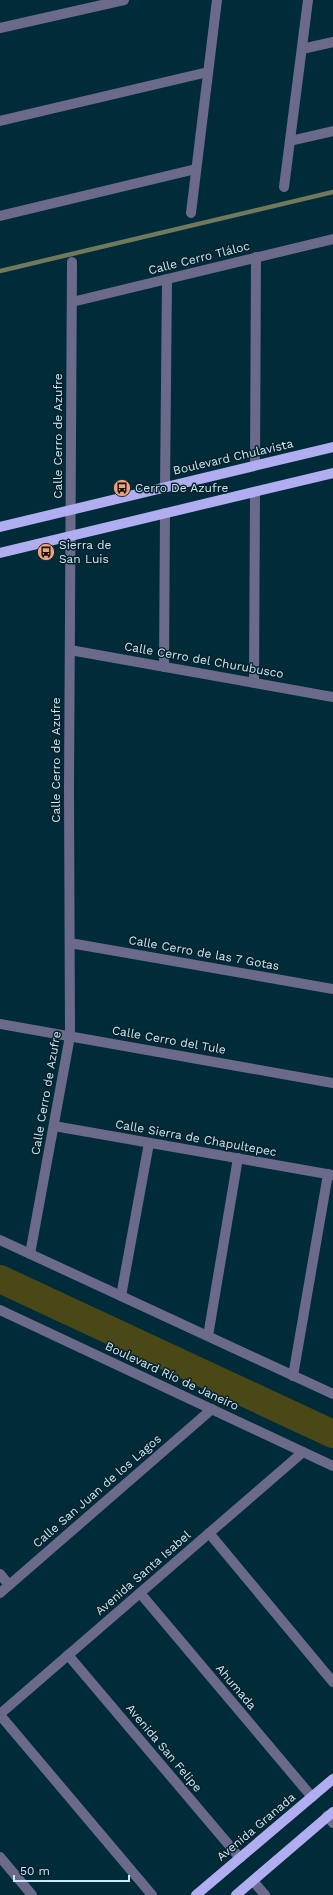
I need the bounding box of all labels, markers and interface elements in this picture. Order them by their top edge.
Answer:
street label: Calle Cerro Tláloc [147,239,252,277]
street label: Calle Cerro de Azufre [51,373,65,499]
street label: Boulevard Chulavista [172,436,295,478]
bus stop icon: Cerro De Azufre [112,478,132,498]
place label: Cerro De Azufre [135,481,228,495]
place label: Sierra de San Luis [59,538,112,566]
bus stop icon: Sierra de San Luis [36,542,56,562]
street label: Calle Cerro del Churubusco [123,639,285,681]
street label: Calle Cerro de Azufre [49,697,63,823]
street label: Calle Cerro de las 7 Gotas [128,933,280,973]
street label: Calle Cerro del Tule [111,1023,227,1057]
street label: Calle Cerro de Azufre [28,1030,64,1156]
street label: Calle Sierra de Chapultepec [114,1117,278,1159]
street label: Boulevard Río de Janeiro [103,1339,241,1413]
street label: Calle San Juan de los Lagos [30,1432,164,1550]
street label: Avenida Santa Isabel [93,1528,194,1618]
street label: Ahumada [213,1661,259,1713]
street label: Avenida San Felipe [123,1701,205,1795]
street label: Avenida Granada [214,1790,298,1864]
scale bar [14,1857,129,1883]
text: 50 m [20,1864,50,1878]

